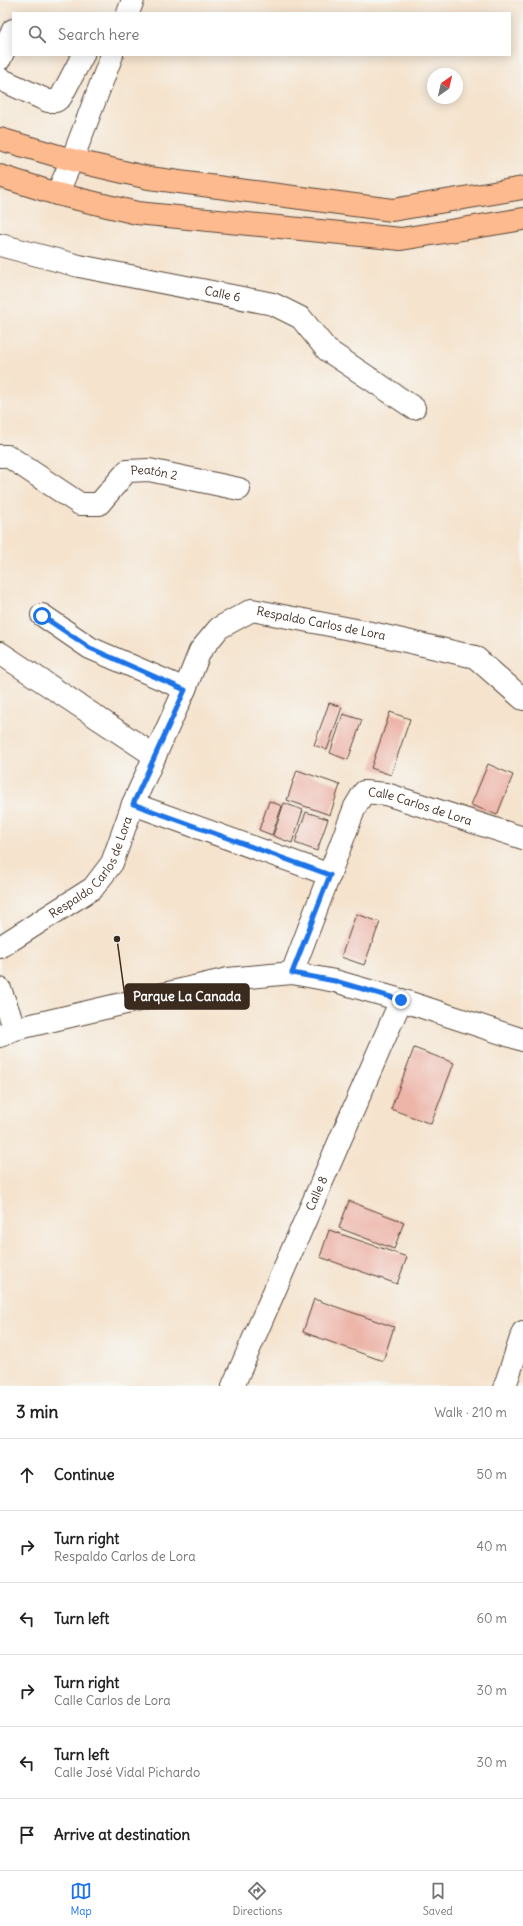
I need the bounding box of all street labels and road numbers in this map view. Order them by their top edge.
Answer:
street label: Calle 6 [203,283,242,304]
street label: Peatón 2 [130,462,179,483]
street label: Respaldo Carlos de Lora [256,603,387,643]
street label: Calle Carlos de Lora [367,784,474,828]
street label: Respaldo Carlos de Lora [46,814,135,921]
street label: Calle 8 [302,1174,331,1213]

